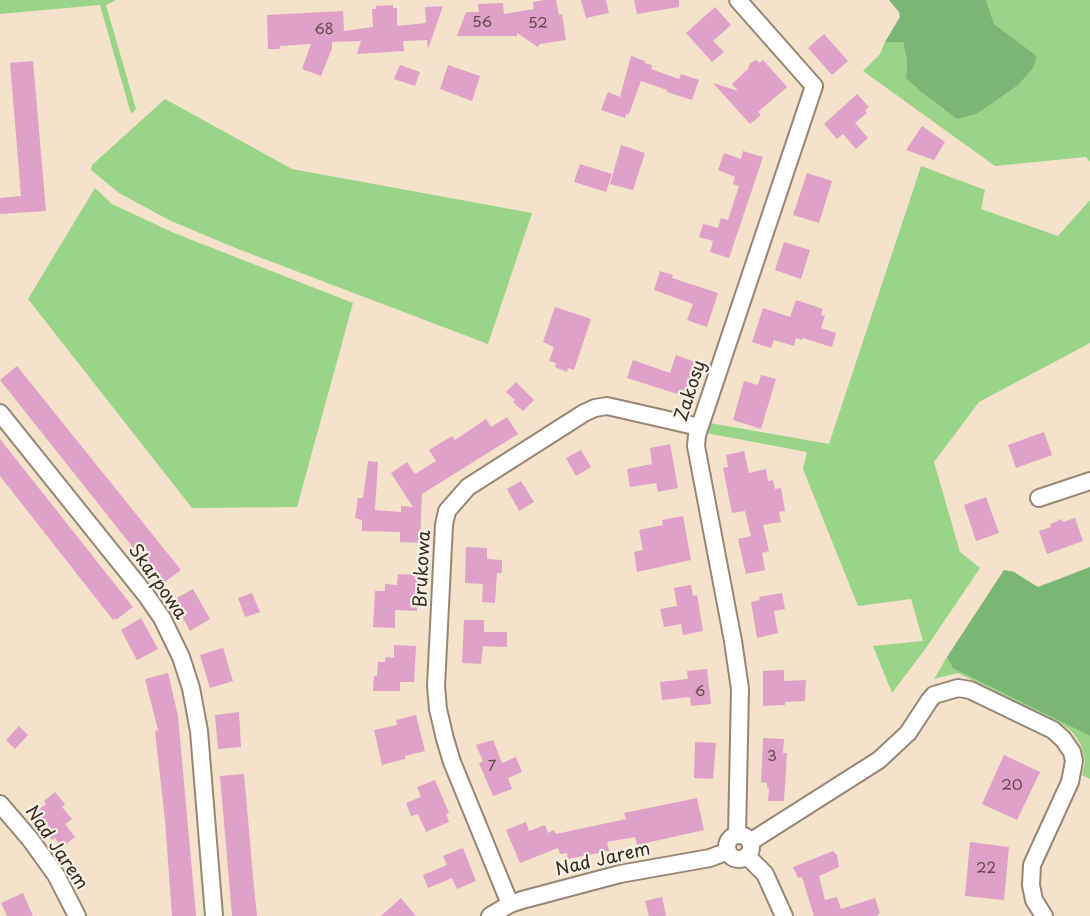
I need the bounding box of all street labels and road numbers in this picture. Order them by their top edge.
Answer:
street label: Zakosy [671,358,711,424]
street label: Brukowa [410,530,436,608]
street label: Skarpowa [123,540,191,624]
street label: Nad Jarem [20,802,92,894]
street label: Nad Jarem [553,839,653,881]

